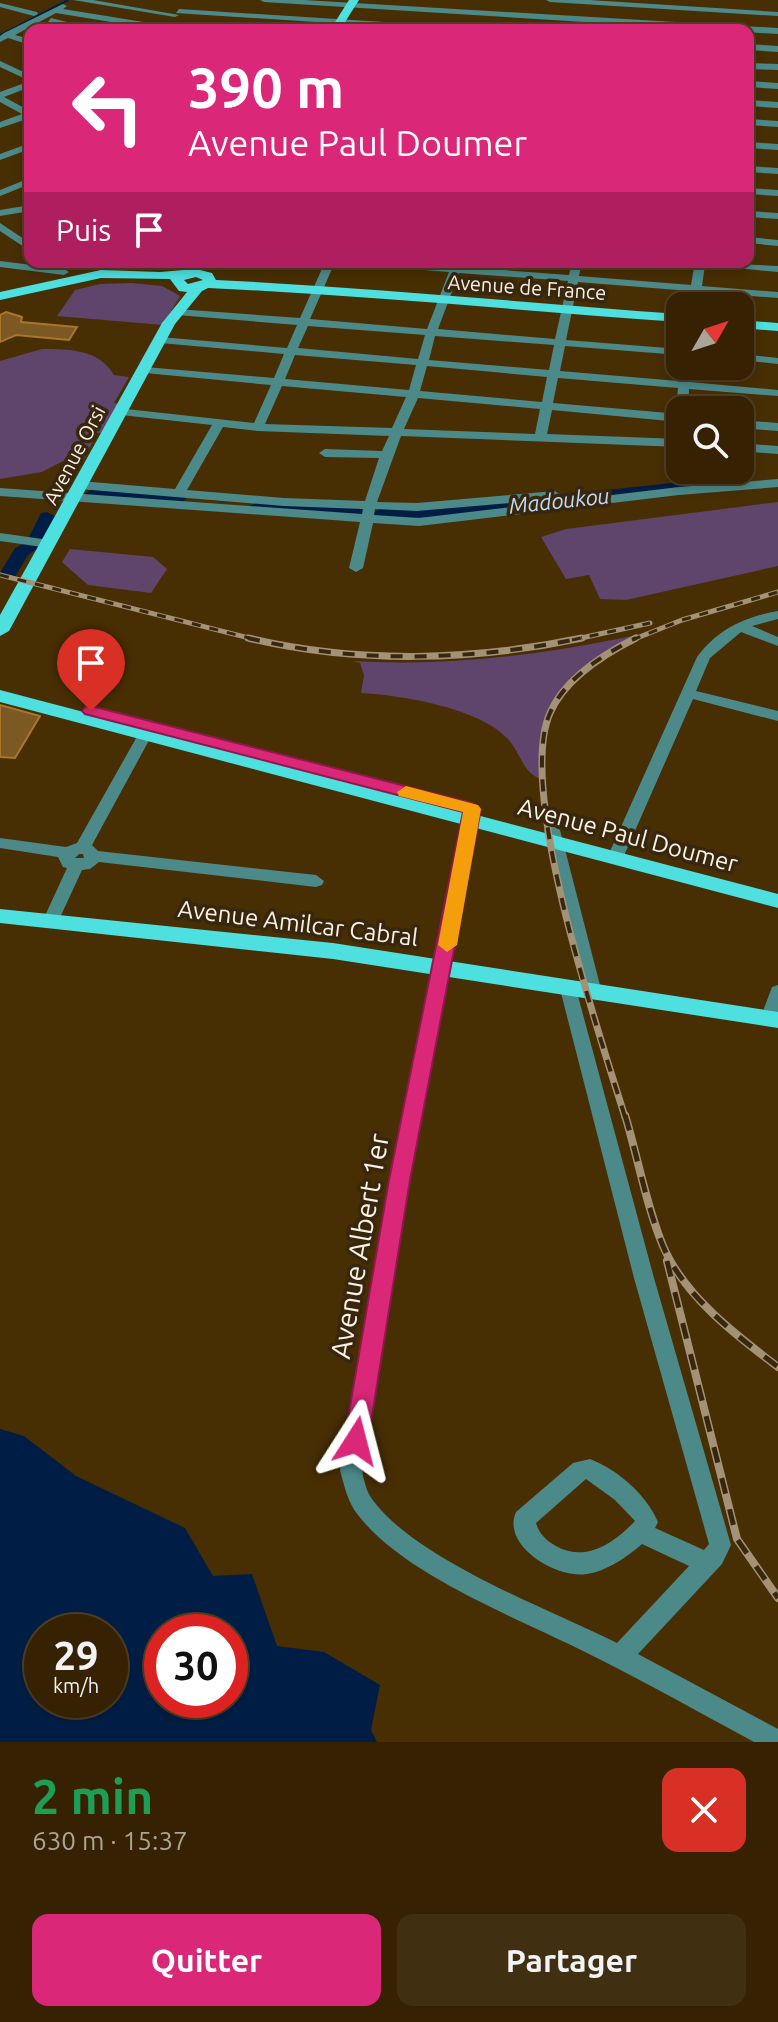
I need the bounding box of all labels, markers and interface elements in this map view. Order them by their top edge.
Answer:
icon: left [56,56,160,160]
text: 390 m [188,56,344,119]
text: Avenue Paul Doumer [188,122,527,163]
icon: arrive [127,208,171,252]
text: Puis [56,213,111,247]
street label: Avenue de France [447,270,607,304]
north arrow [666,292,754,380]
map controls [666,292,754,484]
button: search [666,396,754,484]
street label: Avenue Orsi [38,402,110,508]
water label: Madoukou [507,482,611,518]
pin [57,629,125,711]
icon: arrive [69,641,113,685]
street label: Avenue Paul Doumer [515,793,741,877]
street label: Avenue Amilcar Cabral [176,895,420,951]
street label: Avenue Albert 1er [324,1131,394,1361]
position arrow [314,1399,398,1483]
speed limit sign: 30 [144,1614,248,1718]
text: 29 [53,1633,99,1678]
text: km/h [53,1674,99,1697]
button: close [662,1768,746,1852]
text: 2 min [32,1769,153,1823]
text: 630 m · 15:37 [32,1826,188,1855]
button: Quitter [32,1914,381,2006]
button: Partager [397,1914,746,2006]

